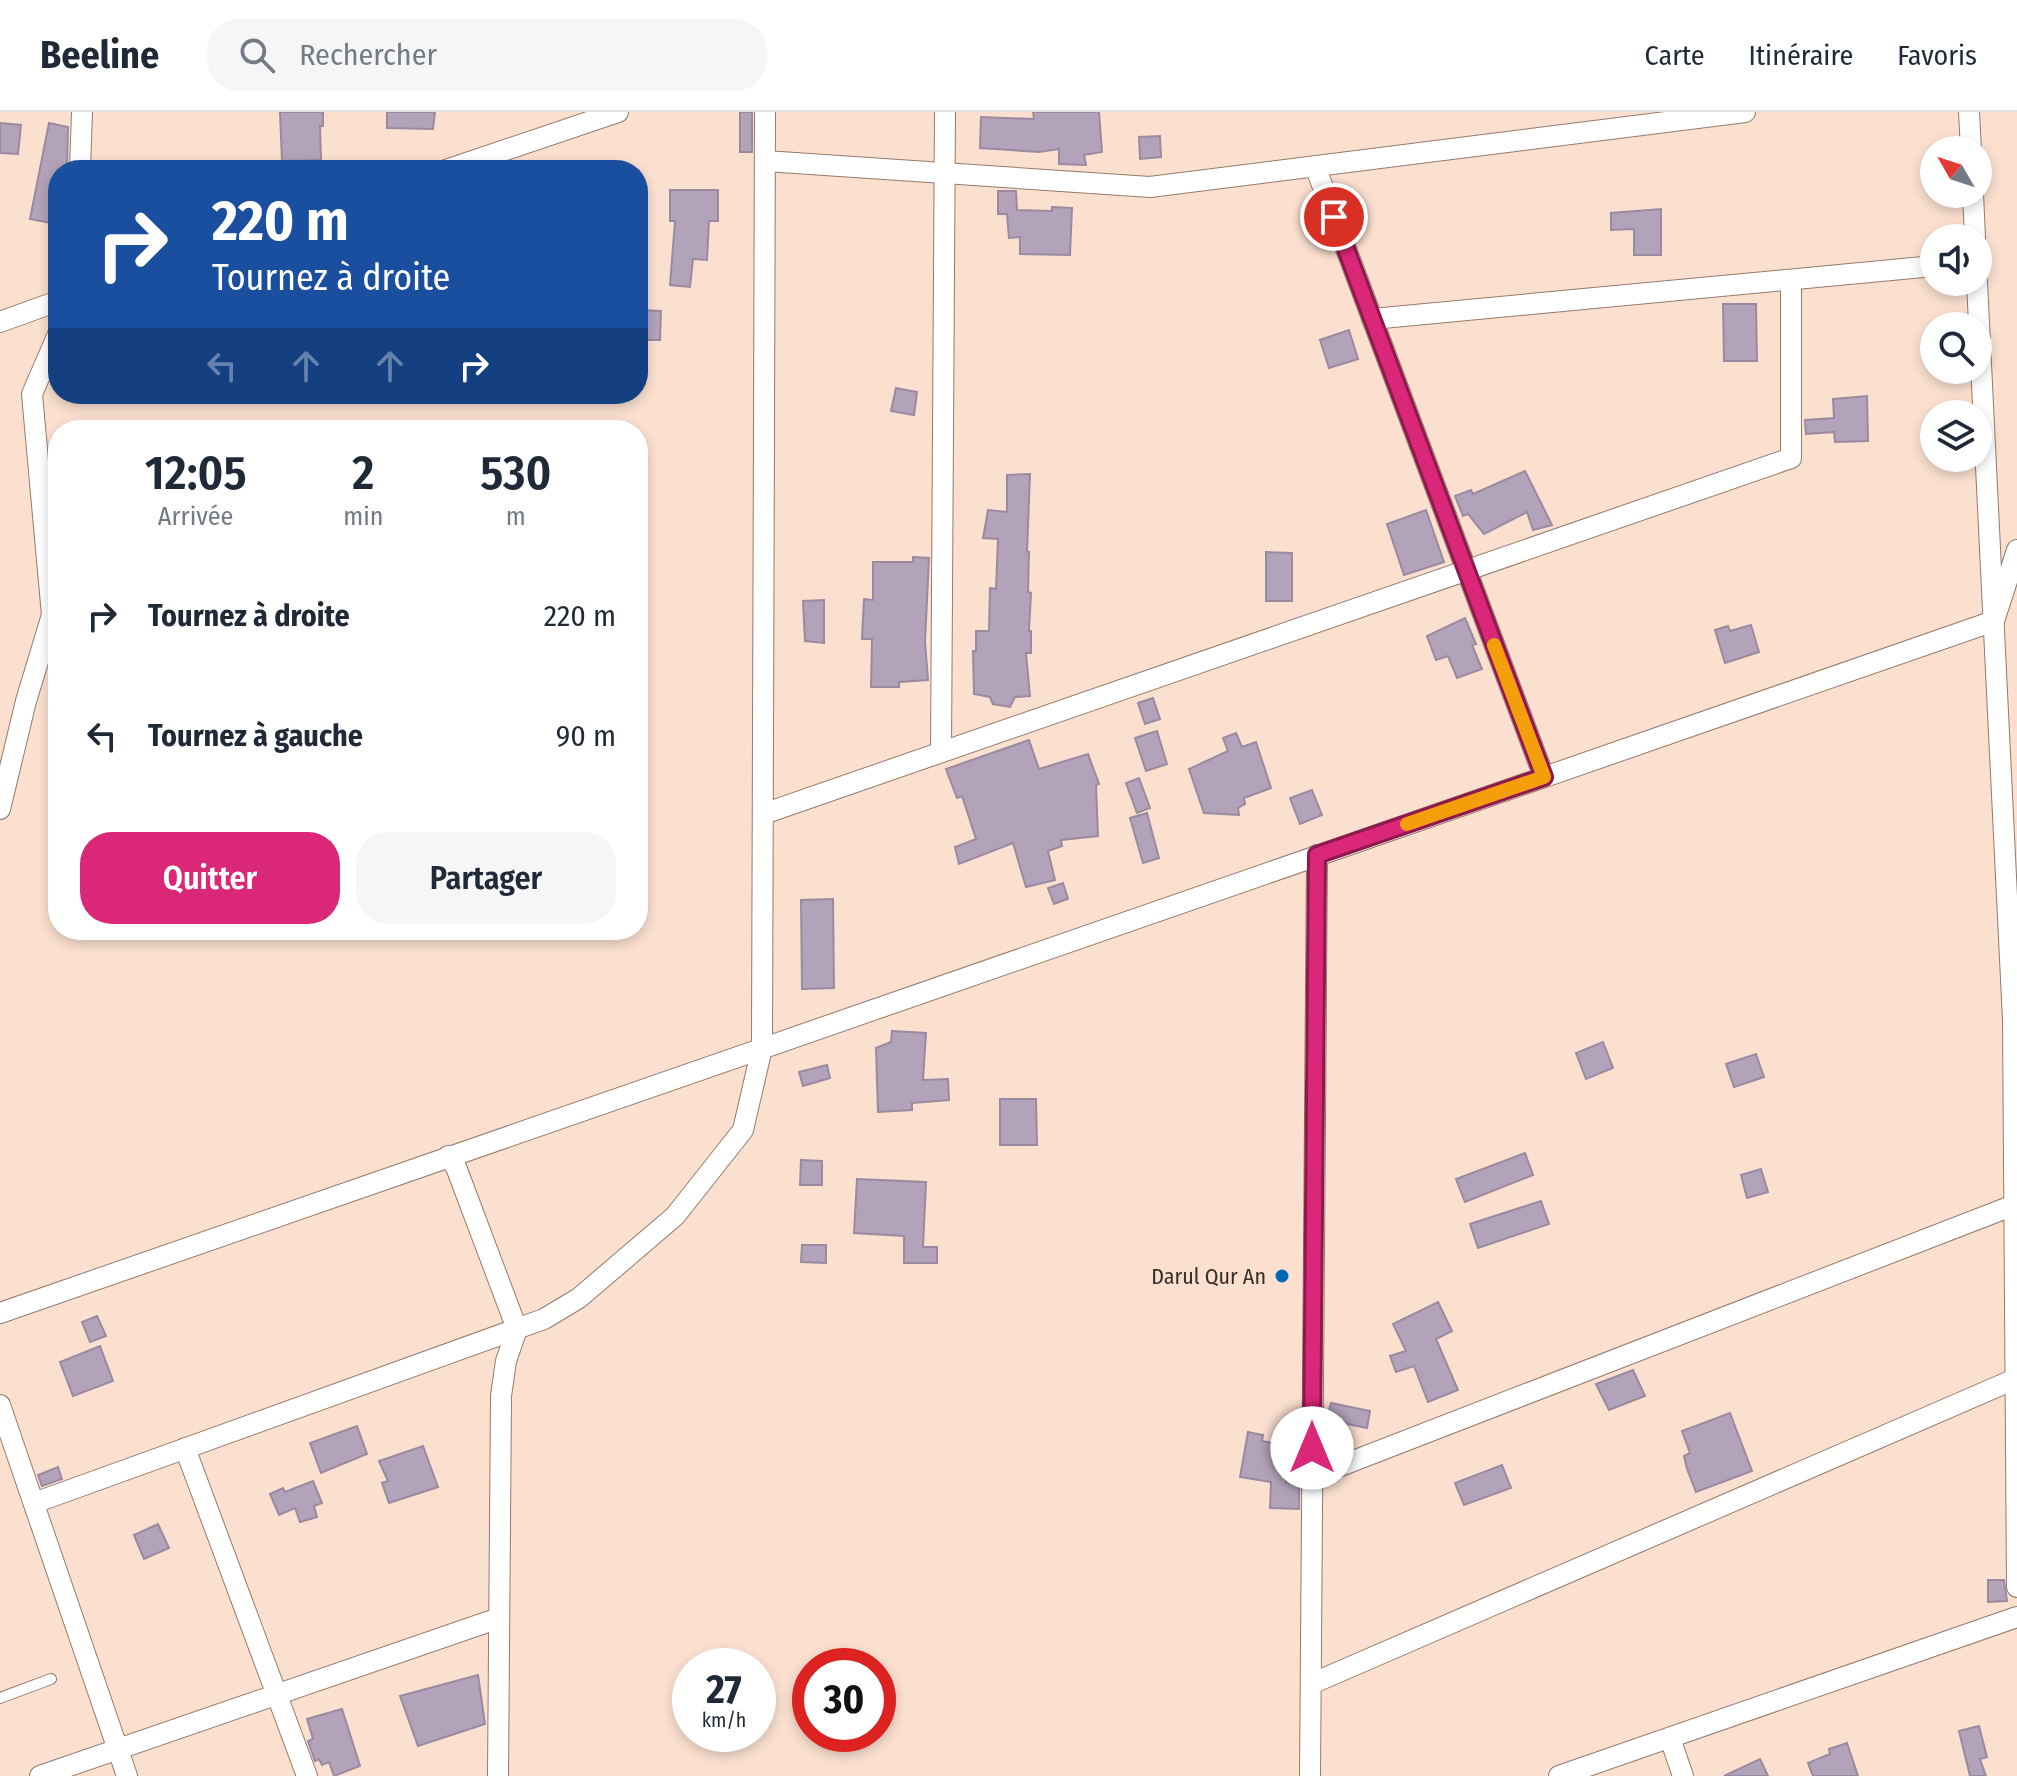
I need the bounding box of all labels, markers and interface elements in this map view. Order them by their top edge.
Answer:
search box [207,19,767,91]
text: Beeline [40,32,159,78]
icon: search [235,33,279,77]
text: Rechercher [299,37,437,73]
text: Carte [1645,39,1705,72]
text: Itinéraire [1749,39,1853,72]
text: Favoris [1897,39,1977,72]
north arrow [1920,136,1992,208]
map controls [1920,136,1992,472]
pin [1300,183,1368,251]
text: 220 m [212,188,349,255]
icon: right [80,192,184,296]
icon: arrive [1312,195,1356,239]
button: sound [1920,224,1992,296]
text: Tournez à droite [212,256,450,300]
button: search [1920,312,1992,384]
icon: left [200,344,244,388]
icon: ahead [284,344,328,388]
icon: ahead [368,344,412,388]
icon: right [452,344,496,388]
button: layers [1920,400,1992,472]
text: 12:05 [145,444,247,502]
text: 2 [352,444,374,502]
text: 530 [480,444,551,502]
text: Arrivée [158,501,233,532]
text: min [343,501,384,532]
text: m [506,501,526,532]
icon: right [80,594,124,638]
text: Tournez à droite [148,598,350,634]
text: 220 m [544,598,616,634]
icon: left [80,714,124,758]
text: Tournez à gauche [148,718,363,754]
text: 90 m [556,718,616,754]
button: Quitter [80,832,340,924]
button: Partager [356,832,616,924]
place label: Darul Qur An [1151,1263,1266,1290]
marker: Darul Qur An [1273,1267,1291,1285]
position arrow [1270,1406,1354,1490]
speed limit sign: 30 [792,1648,896,1752]
text: 27 [706,1666,742,1714]
text: km/h [702,1708,746,1732]

